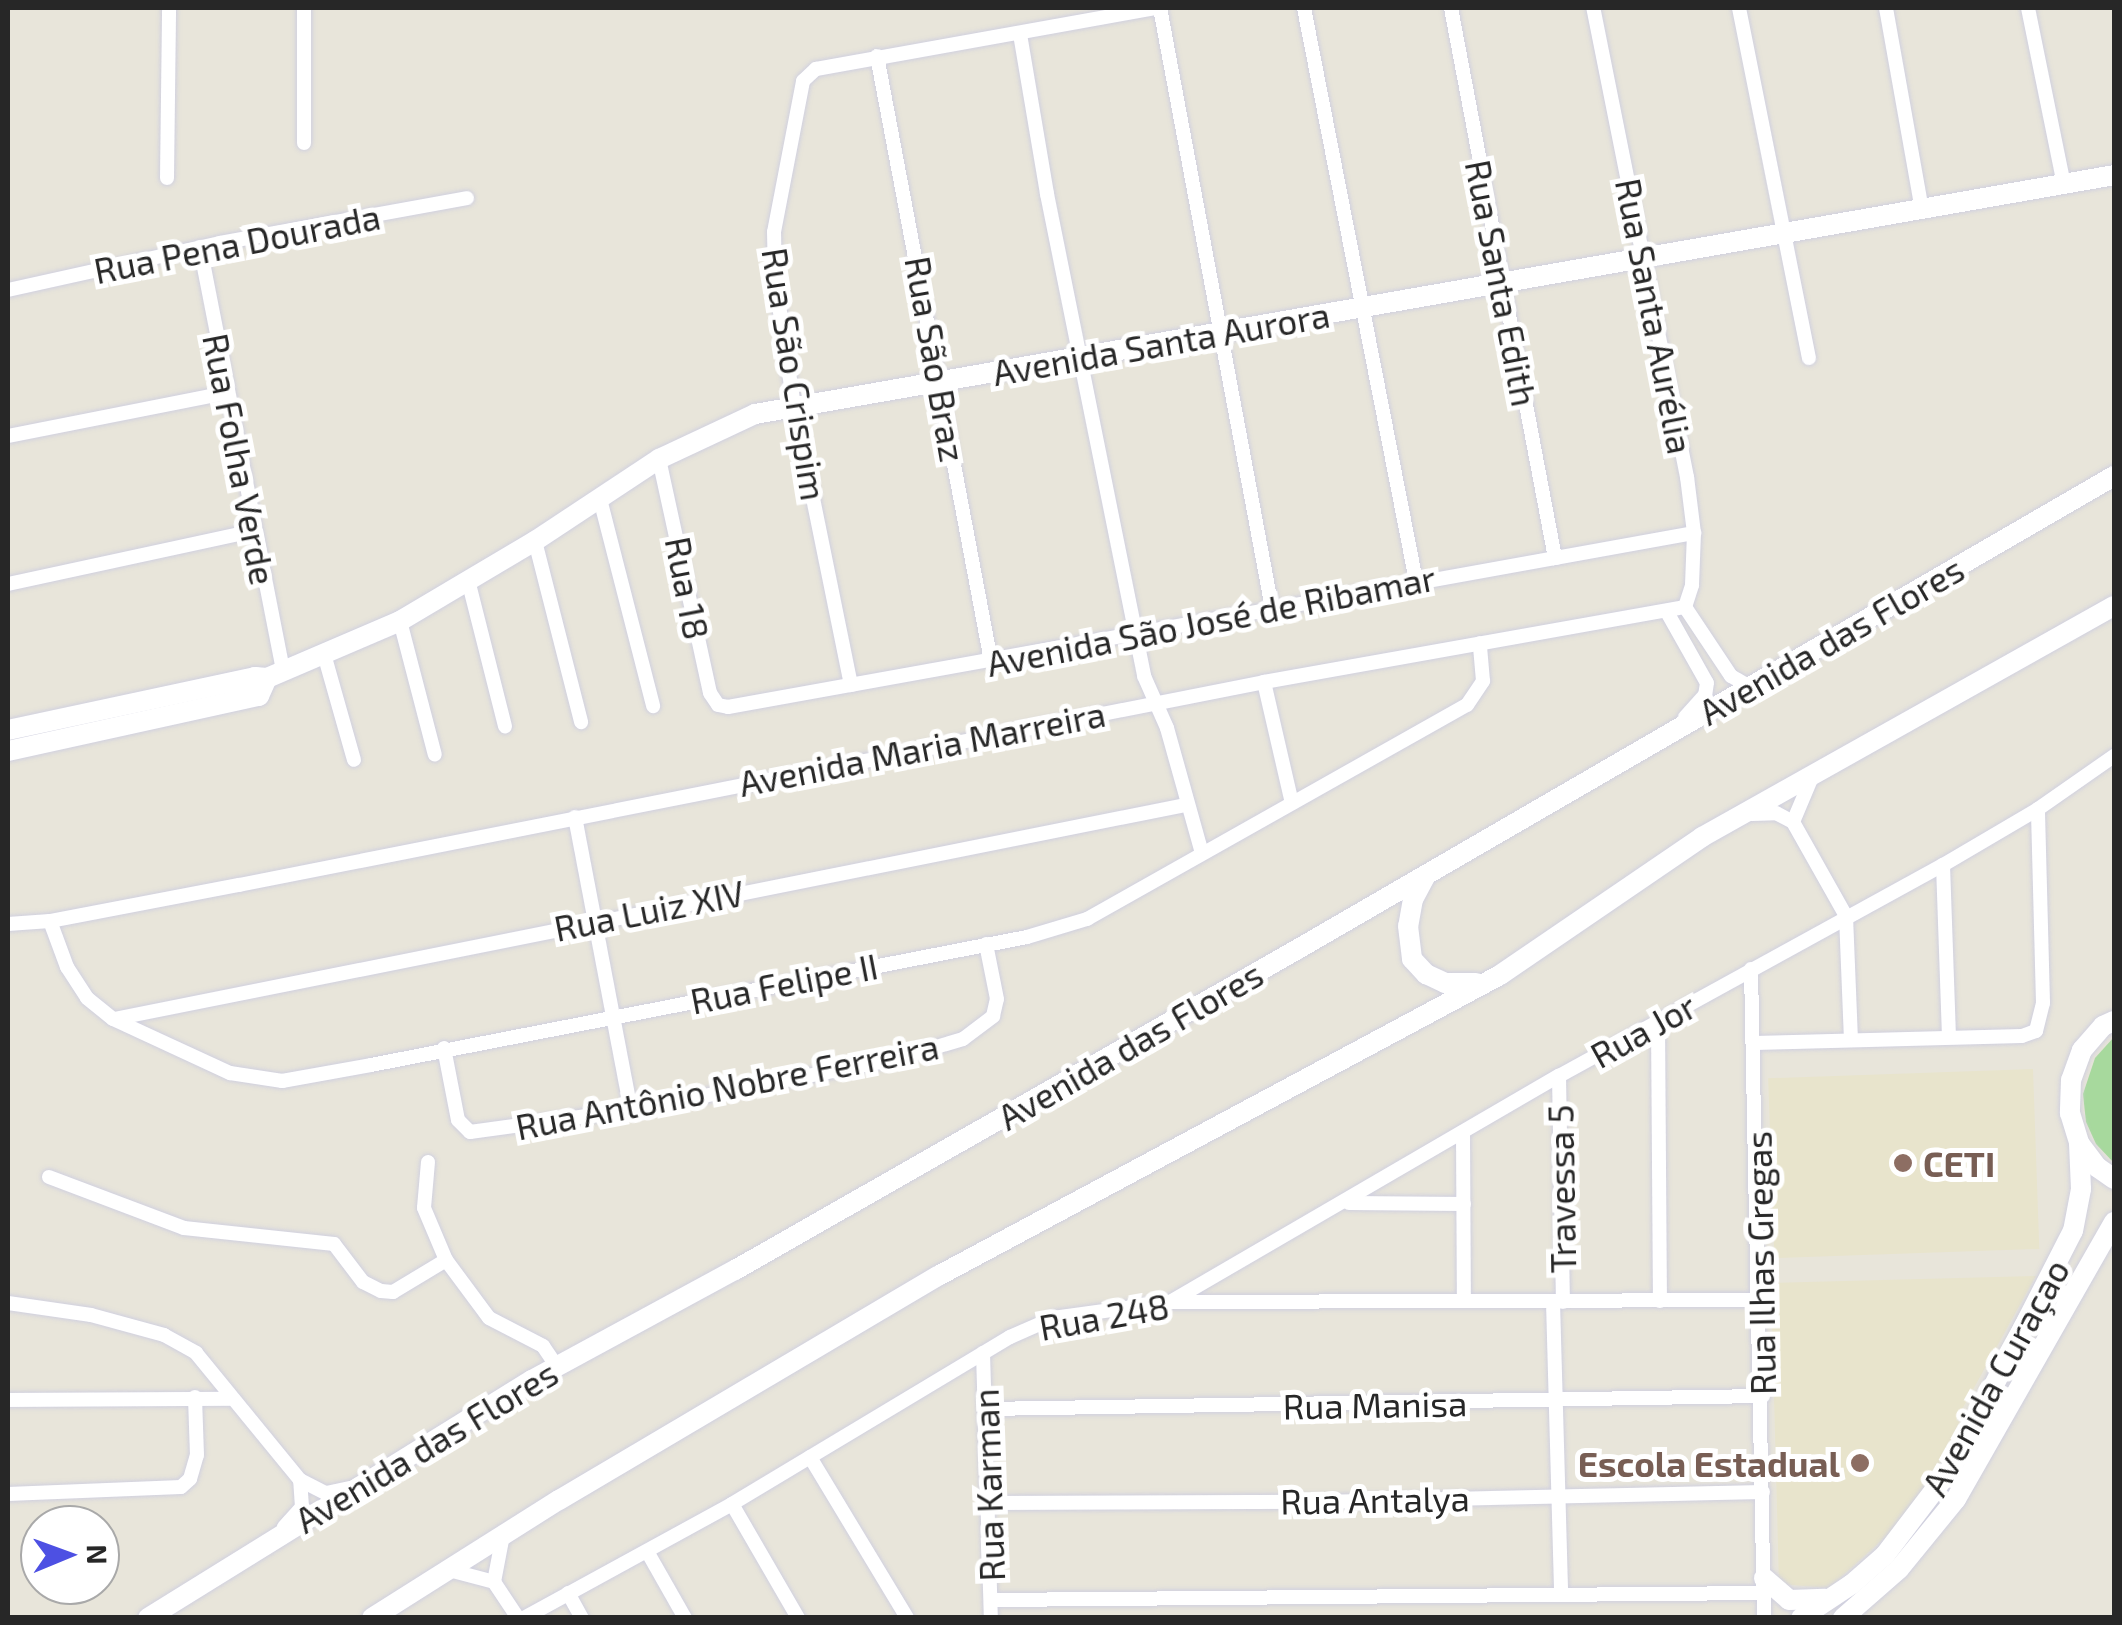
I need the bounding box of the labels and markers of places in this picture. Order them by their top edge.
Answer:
place label: CETI [1923,1142,1995,1184]
marker: CETI [1892,1152,1914,1174]
place label: Escola Estadual [1578,1442,1840,1484]
marker: Escola Estadual [1849,1452,1871,1474]

